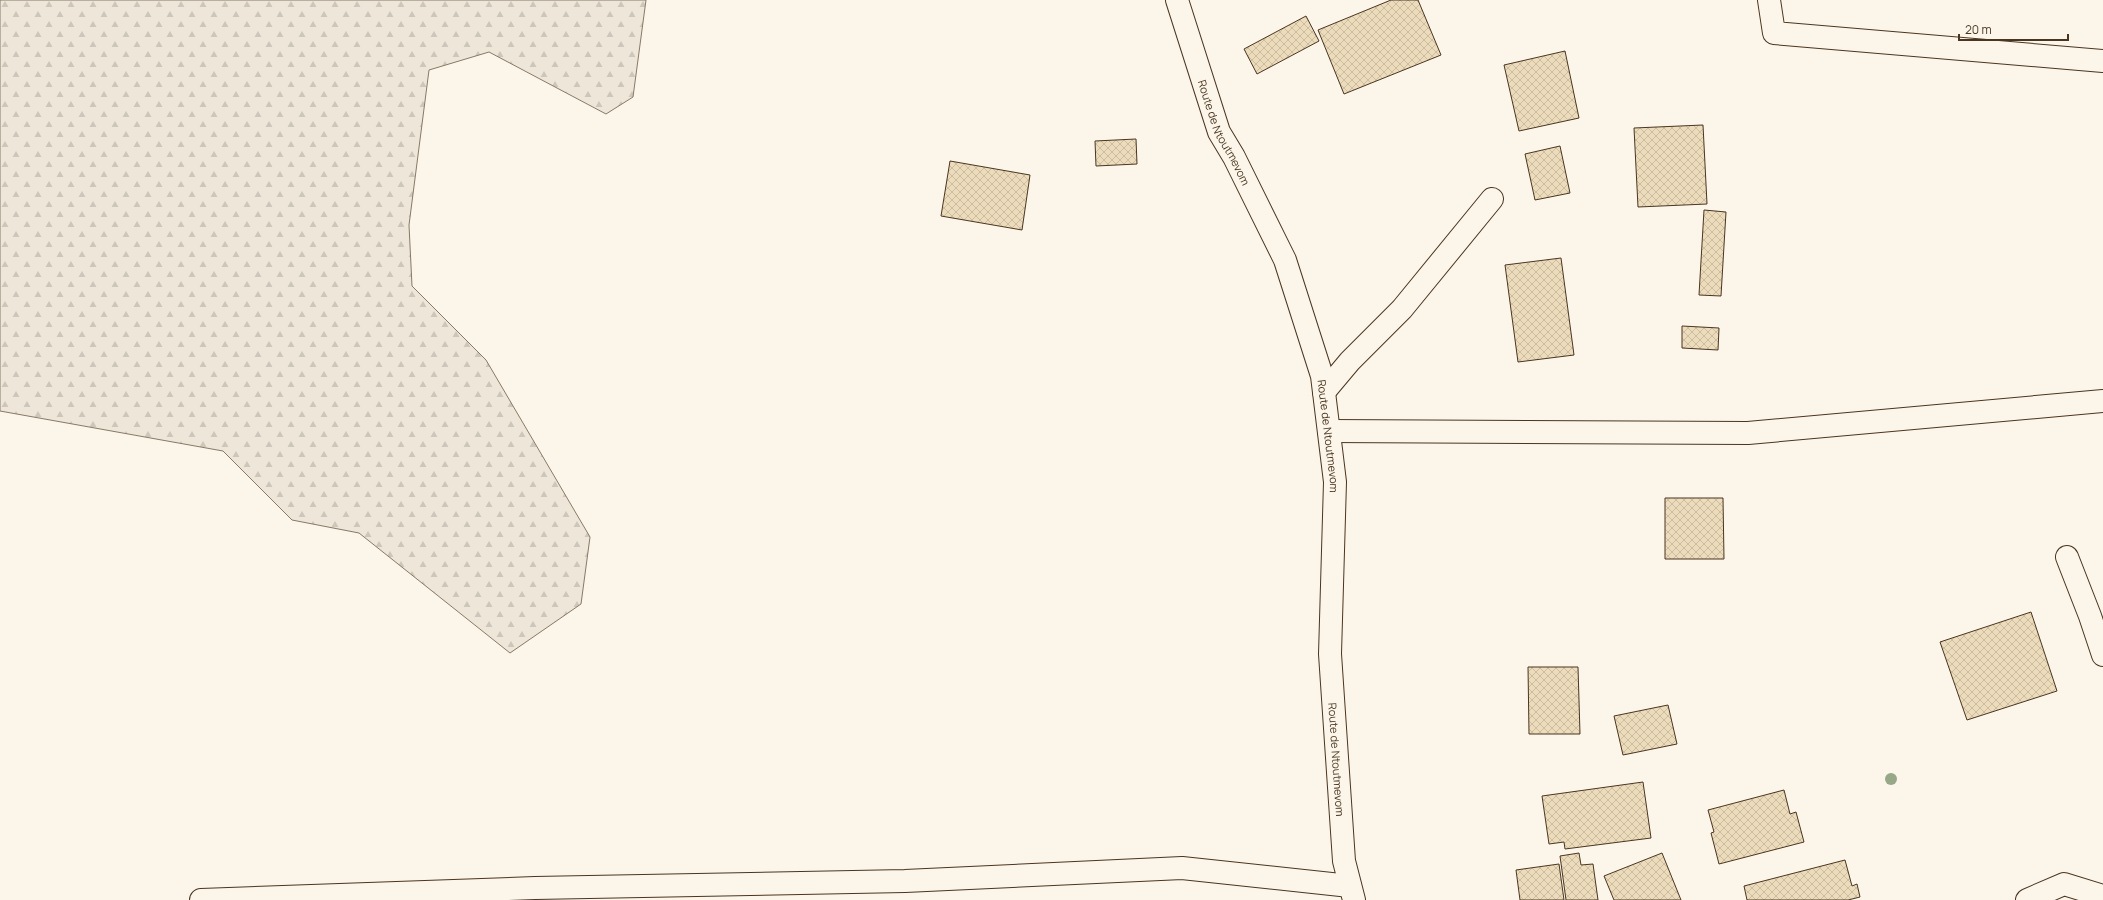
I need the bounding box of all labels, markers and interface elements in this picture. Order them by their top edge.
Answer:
scale bar [1959,16,2068,42]
text: 20 m [1965,21,1992,38]
street label: Route de Ntoutmevom [1195,78,1254,187]
street label: Route de Ntoutmevom [1315,379,1343,493]
street label: Route de Ntoutmevom [1326,702,1348,817]

